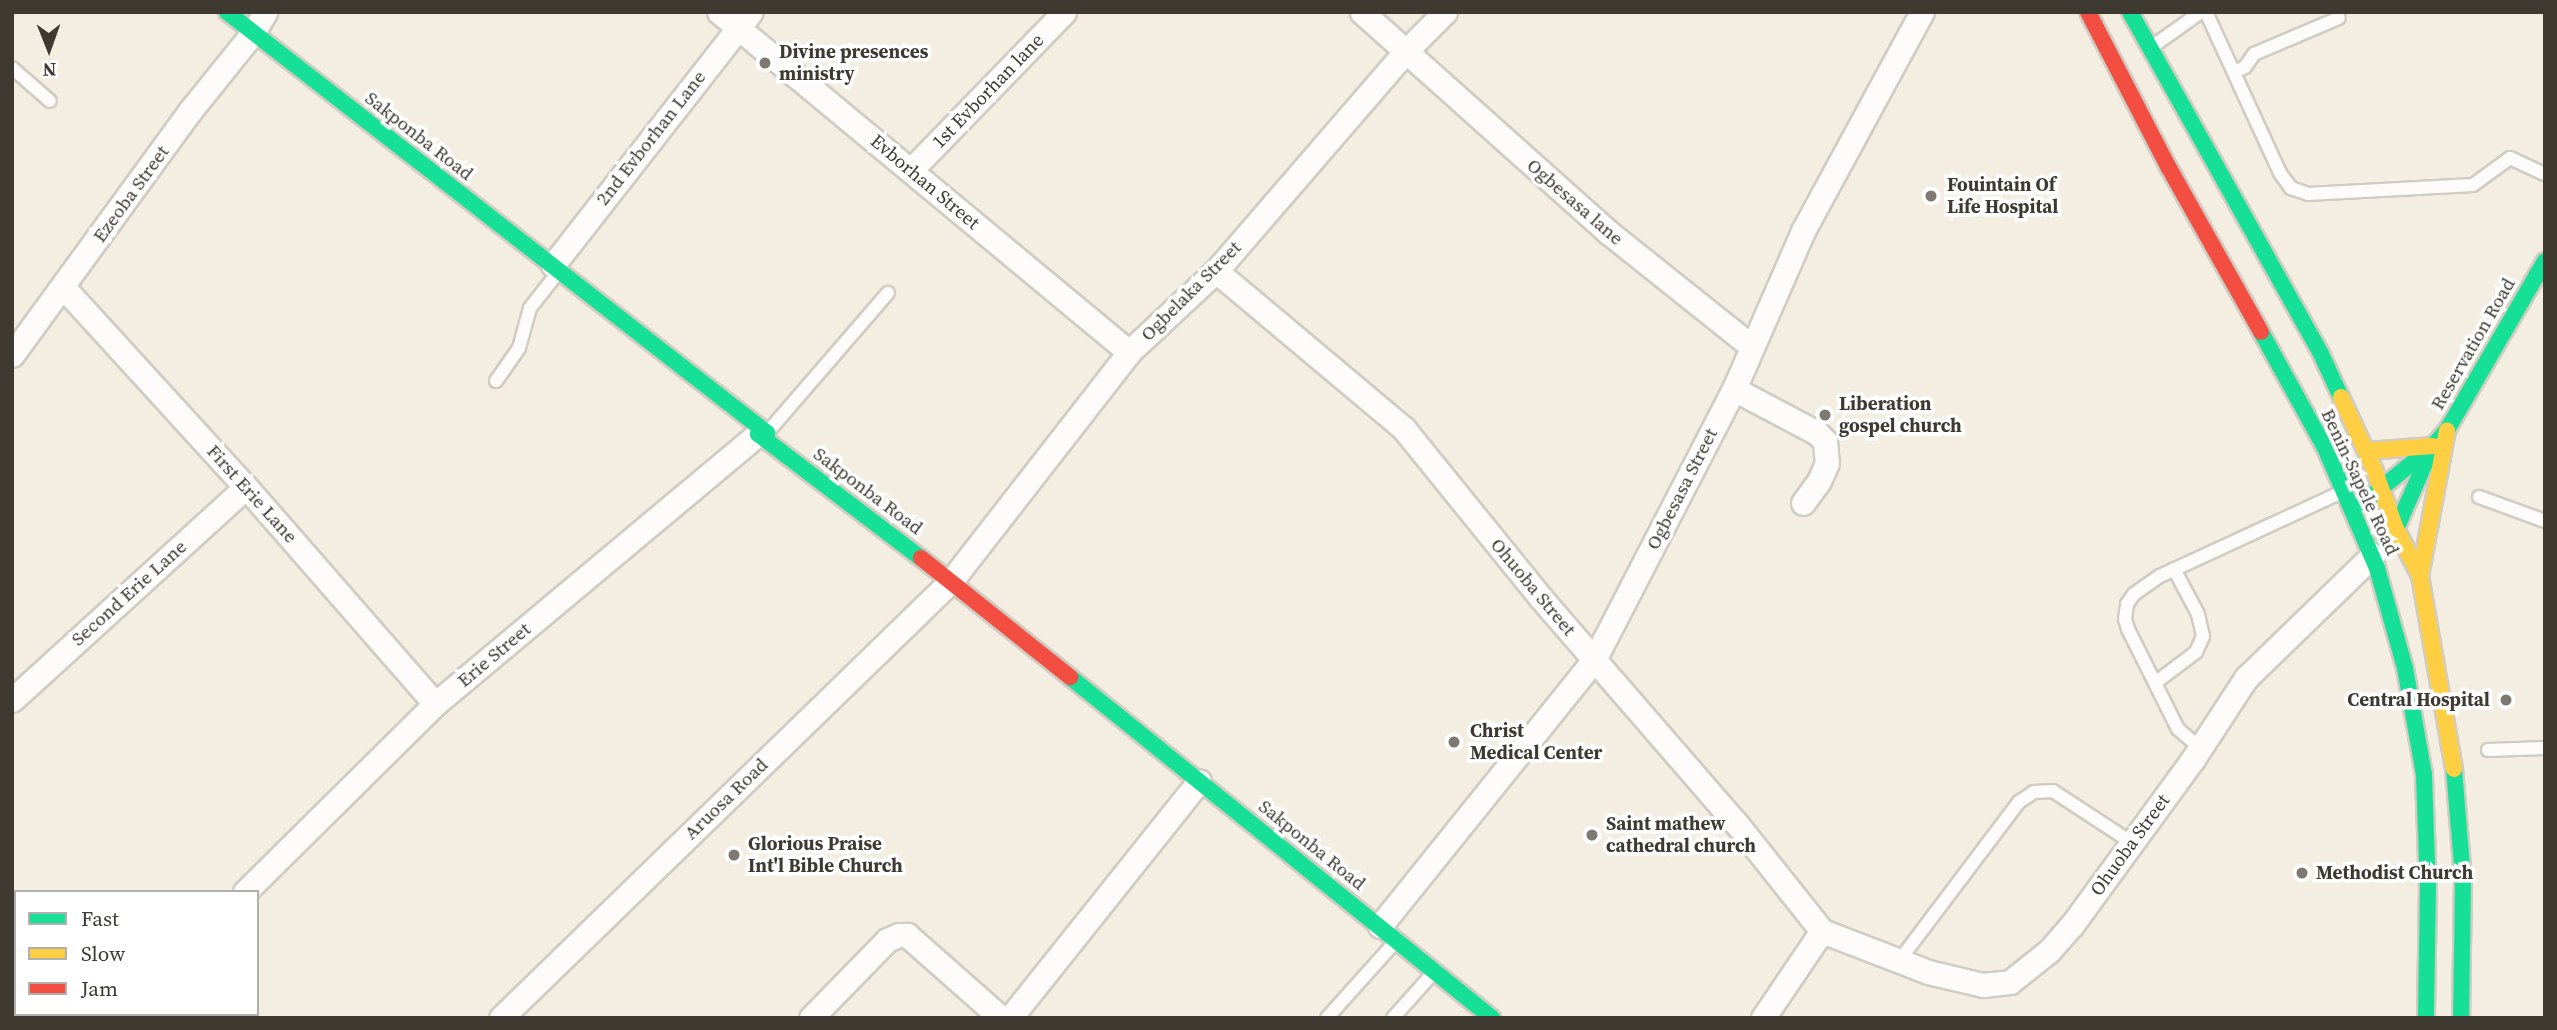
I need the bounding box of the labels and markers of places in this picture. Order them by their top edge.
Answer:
place label: Divine presences ministry [779,41,928,85]
marker: Divine presences ministry [757,55,773,71]
place label: Fouintain Of Life Hospital [1947,174,2059,218]
marker: Fouintain Of Life Hospital [1921,186,1941,206]
place label: Liberation gospel church [1839,393,1962,437]
marker: Liberation gospel church [1817,407,1833,423]
place label: Central Hospital [2347,689,2490,711]
marker: Central Hospital [2496,690,2516,710]
place label: Christ Medical Center [1470,720,1602,764]
marker: Christ Medical Center [1444,732,1464,752]
place label: Saint mathew cathedral church [1606,813,1756,857]
marker: Saint mathew cathedral church [1584,827,1600,843]
place label: Glorious Praise Int'l Bible Church [748,833,903,877]
marker: Glorious Praise Int'l Bible Church [726,847,742,863]
place label: Methodist Church [2316,862,2473,884]
marker: Methodist Church [2294,865,2310,881]

